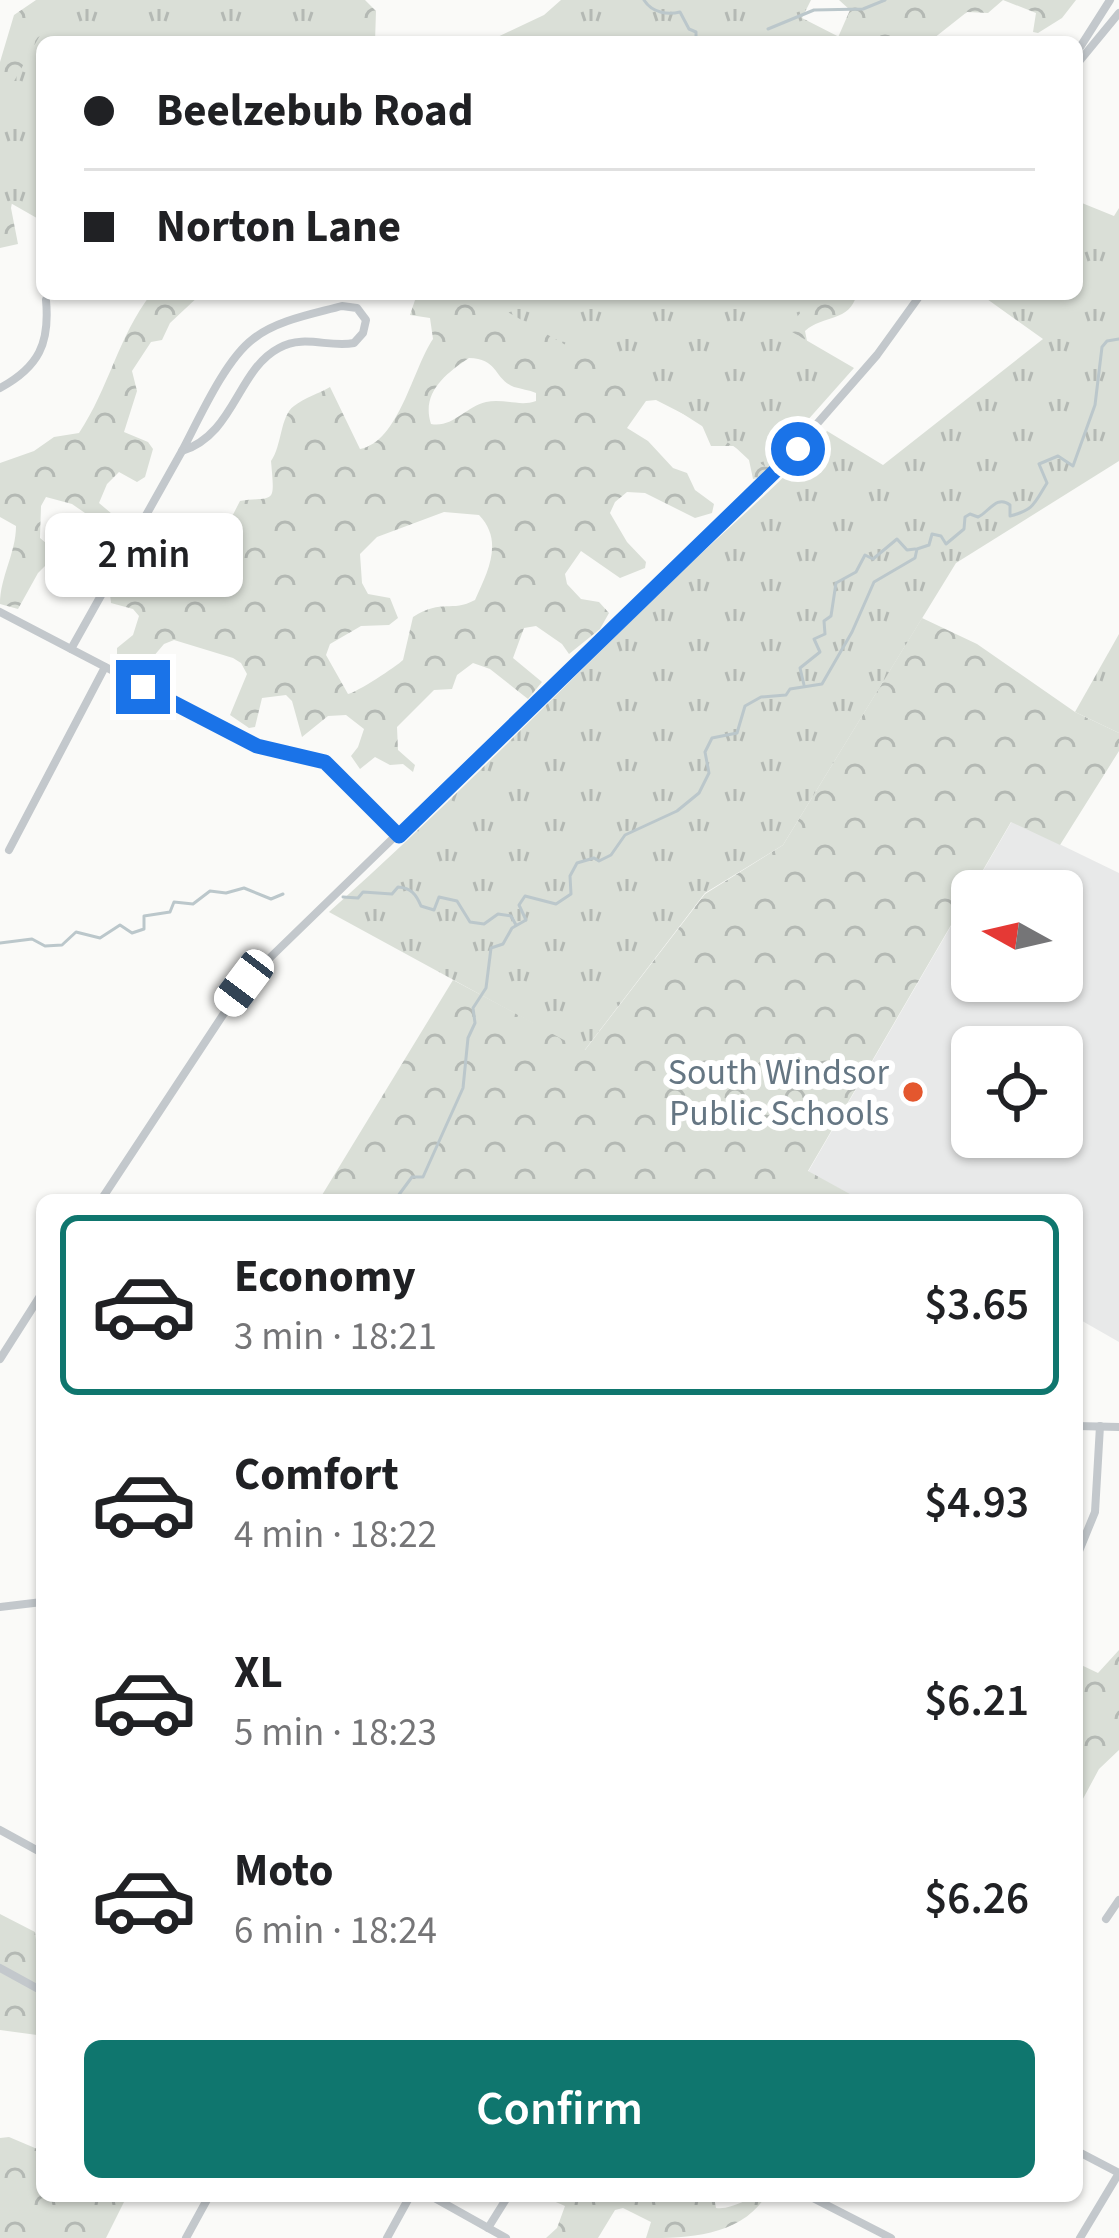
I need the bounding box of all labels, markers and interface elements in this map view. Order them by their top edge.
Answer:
text: Beelzebub Road [156,79,474,143]
text: Norton Lane [156,195,401,259]
route start [771,422,825,476]
callout: 2 min [44,513,242,597]
text: 2 min [98,527,190,583]
route end [116,660,170,714]
north arrow [951,870,1083,1002]
map controls [951,870,1083,1158]
car [208,943,280,1023]
button: locate [951,1026,1083,1158]
place label: South Windsor Public Schools [668,1047,890,1139]
marker: South Windsor Public Schools [900,1079,926,1105]
text: Economy [234,1245,416,1309]
icon: car [90,1251,198,1359]
text: $3.65 [924,1273,1029,1337]
text: 3 min · 18:21 [234,1309,437,1365]
text: Comfort [234,1443,399,1507]
icon: car [90,1449,198,1557]
text: $4.93 [924,1471,1029,1535]
text: 4 min · 18:22 [234,1507,437,1563]
text: XL [234,1641,283,1705]
icon: car [90,1647,198,1755]
text: $6.21 [924,1669,1029,1733]
text: 5 min · 18:23 [234,1705,437,1761]
text: Moto [234,1839,333,1903]
icon: car [90,1845,198,1953]
text: $6.26 [924,1867,1029,1931]
text: 6 min · 18:24 [234,1903,437,1959]
button: Confirm [84,2040,1035,2178]

